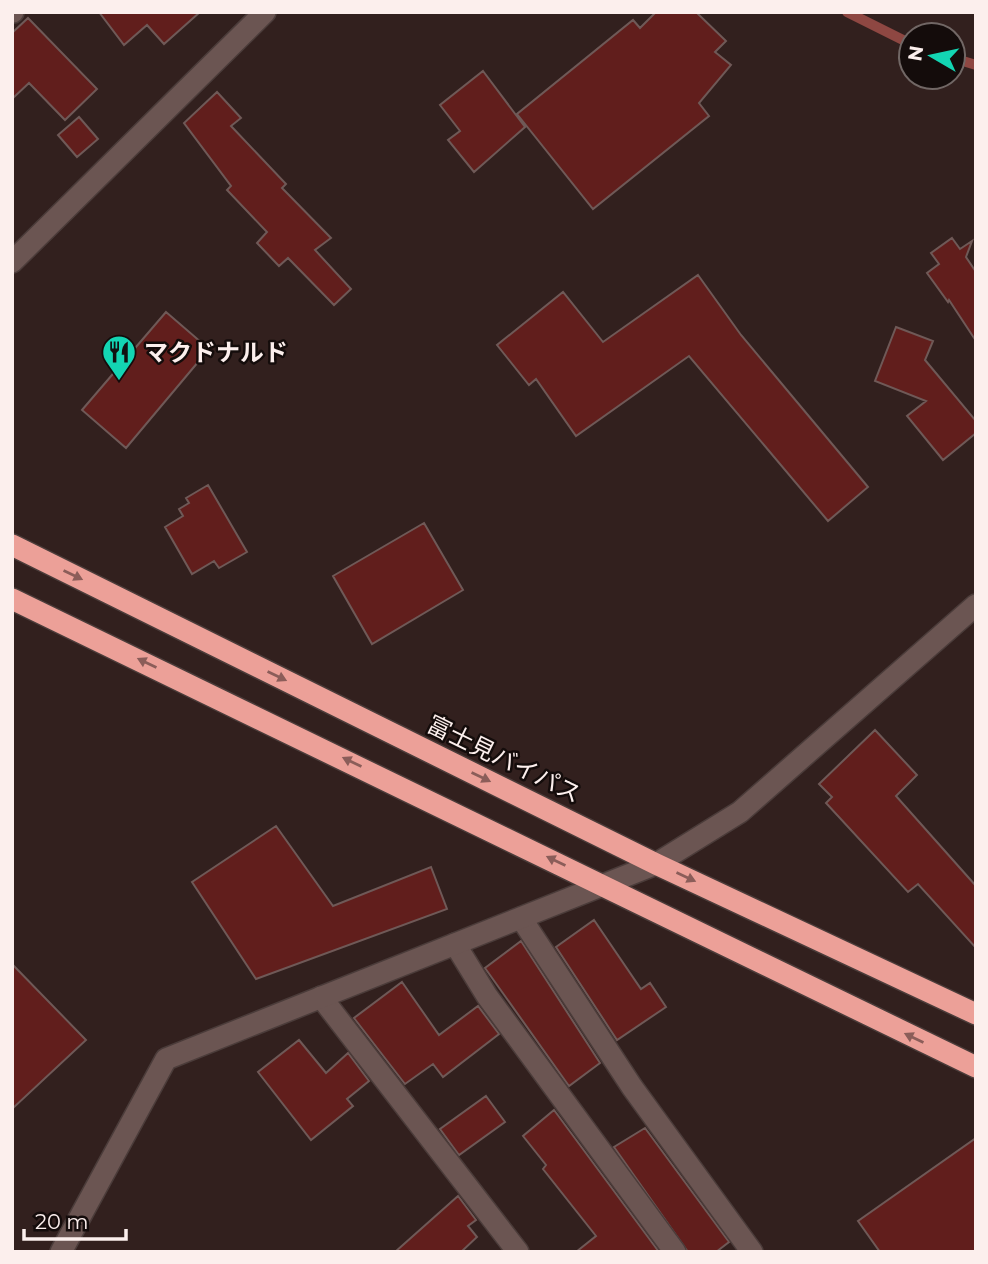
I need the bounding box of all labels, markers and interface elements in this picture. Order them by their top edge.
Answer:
north arrow [897,21,967,91]
text: N [903,44,928,63]
restaurant icon: マクドナルド [100,333,138,382]
place label: マクドナルド [144,338,288,367]
one-way arrow [63,570,83,581]
one-way arrow [137,658,157,669]
one-way arrow [267,671,287,682]
street label: 富士見バイパス [422,709,586,809]
one-way arrow [342,757,362,768]
one-way arrow [471,771,491,783]
one-way arrow [546,856,567,867]
one-way arrow [675,872,696,883]
one-way arrow [904,1032,924,1044]
scale bar [24,1198,126,1242]
text: 20 m [35,1209,89,1234]

